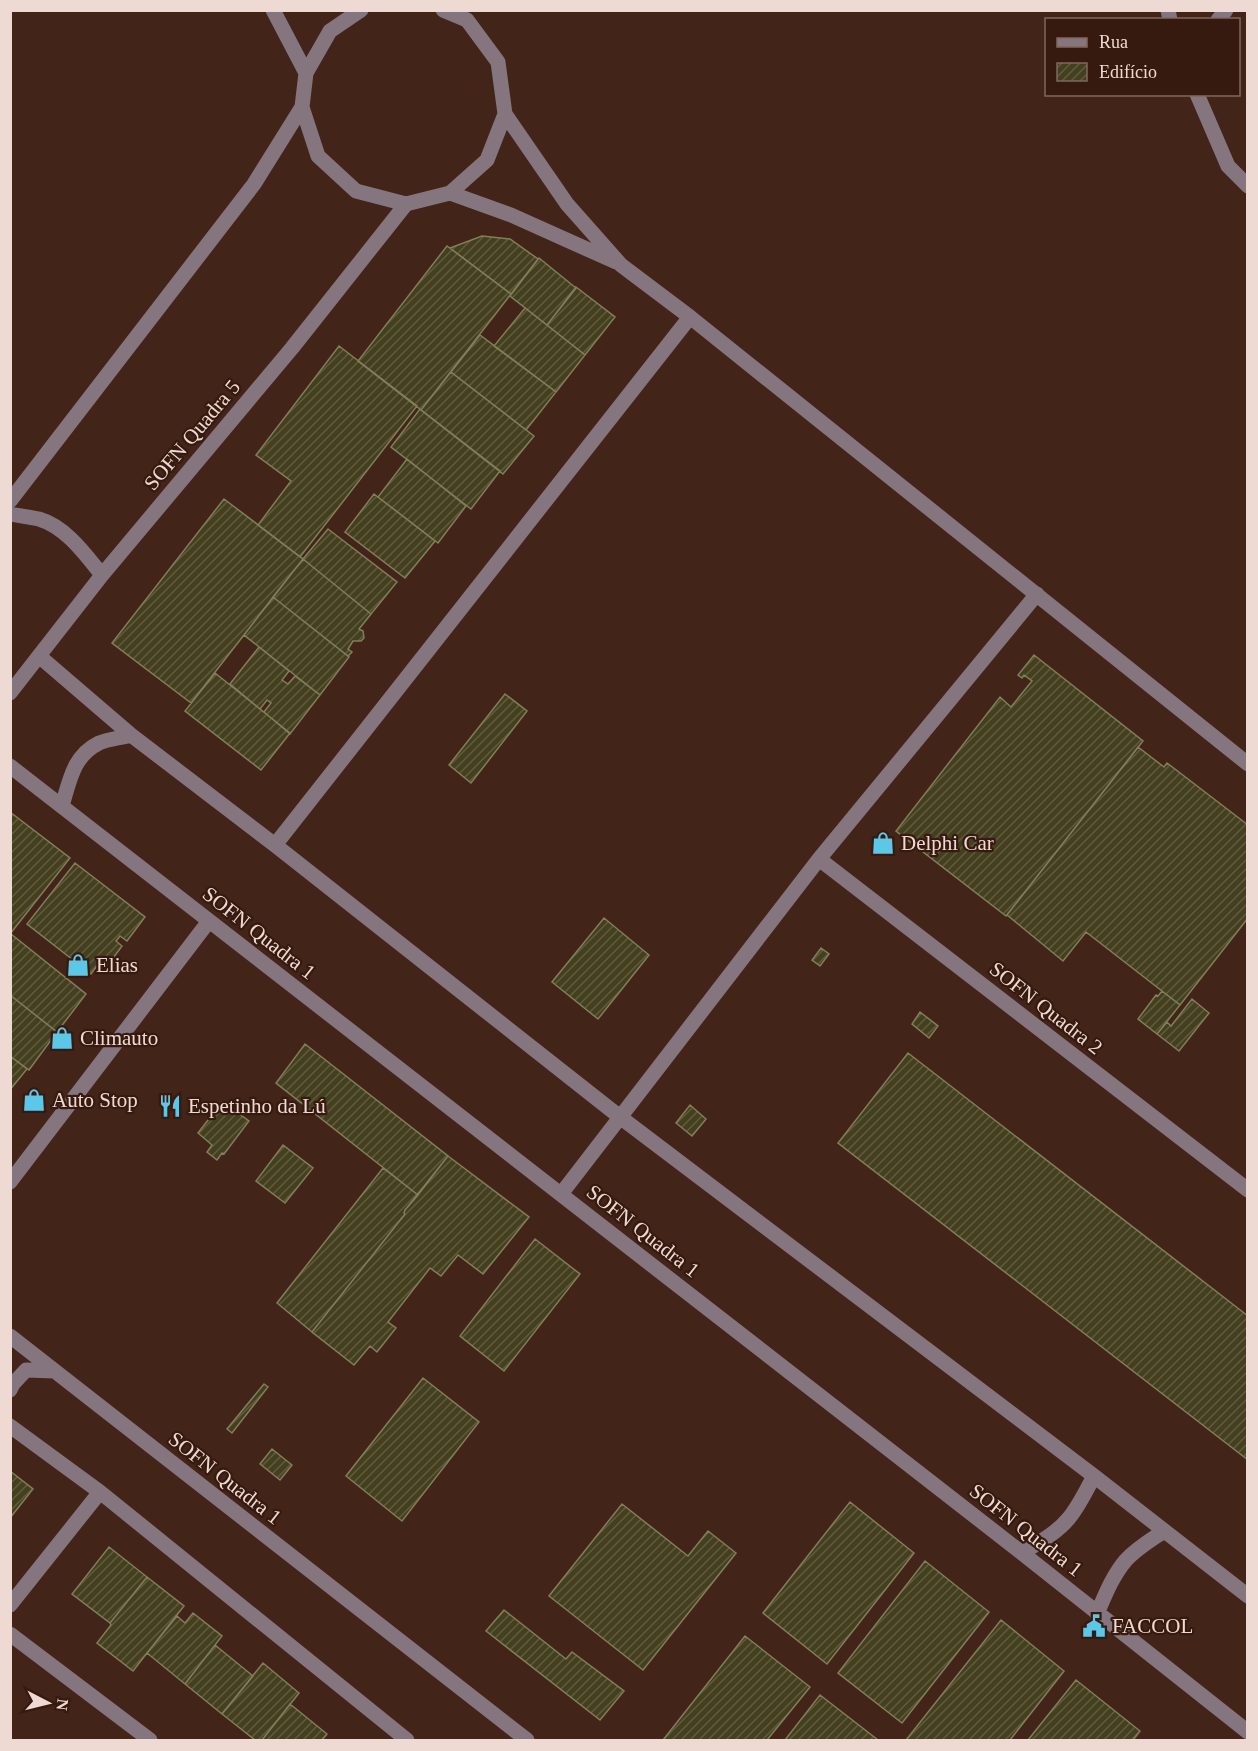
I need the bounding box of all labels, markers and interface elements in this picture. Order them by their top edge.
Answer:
legend [1045,18,1240,96]
text: Rua [1099,32,1128,52]
text: Edifício [1099,62,1157,82]
street label: SOFN Quadra 5 [139,375,245,495]
shop icon: Delphi Car [870,830,896,856]
place label: Delphi Car [901,831,994,855]
street label: SOFN Quadra 1 [198,882,320,984]
shop icon: Elias [65,952,91,978]
place label: Elias [96,953,138,977]
street label: SOFN Quadra 2 [985,957,1107,1059]
shop icon: Climauto [49,1025,75,1051]
place label: Climauto [80,1026,158,1050]
shop icon: Auto Stop [21,1087,47,1113]
place label: Auto Stop [52,1088,138,1112]
restaurant icon: Espetinho da Lú [157,1093,183,1119]
place label: Espetinho da Lú [188,1094,326,1118]
street label: SOFN Quadra 1 [582,1180,704,1282]
street label: SOFN Quadra 1 [164,1427,286,1529]
street label: SOFN Quadra 1 [965,1479,1087,1581]
public building icon: FACCOL [1081,1613,1107,1639]
place label: FACCOL [1112,1614,1193,1638]
north arrow [18,1673,78,1733]
text: N [53,1698,72,1712]

